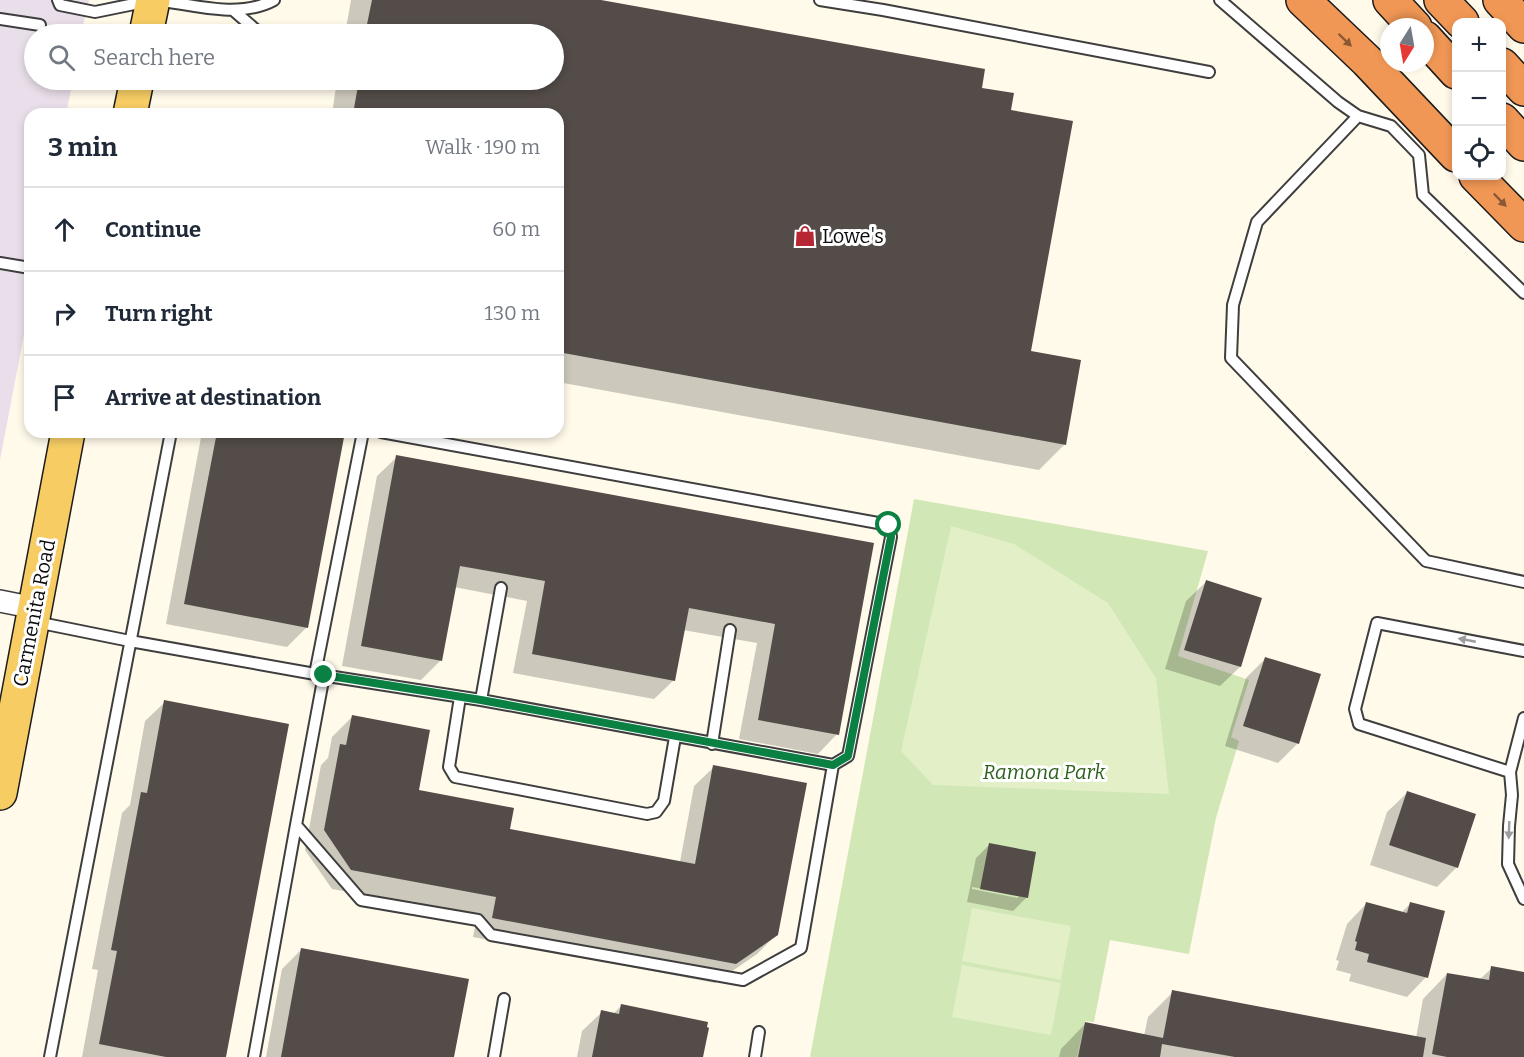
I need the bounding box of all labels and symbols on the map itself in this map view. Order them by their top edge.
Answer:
north arrow [1380,18,1434,72]
one-way arrow [1338,33,1352,47]
one-way arrow [1493,193,1507,208]
shop icon: Lowe's [793,224,817,248]
place label: Lowe's [822,224,884,248]
route start [875,511,901,537]
street label: Carmenita Road [8,537,60,689]
one-way arrow [1457,635,1476,644]
route end [310,661,336,687]
park label: Ramona Park [983,760,1106,784]
one-way arrow [1504,820,1513,839]

